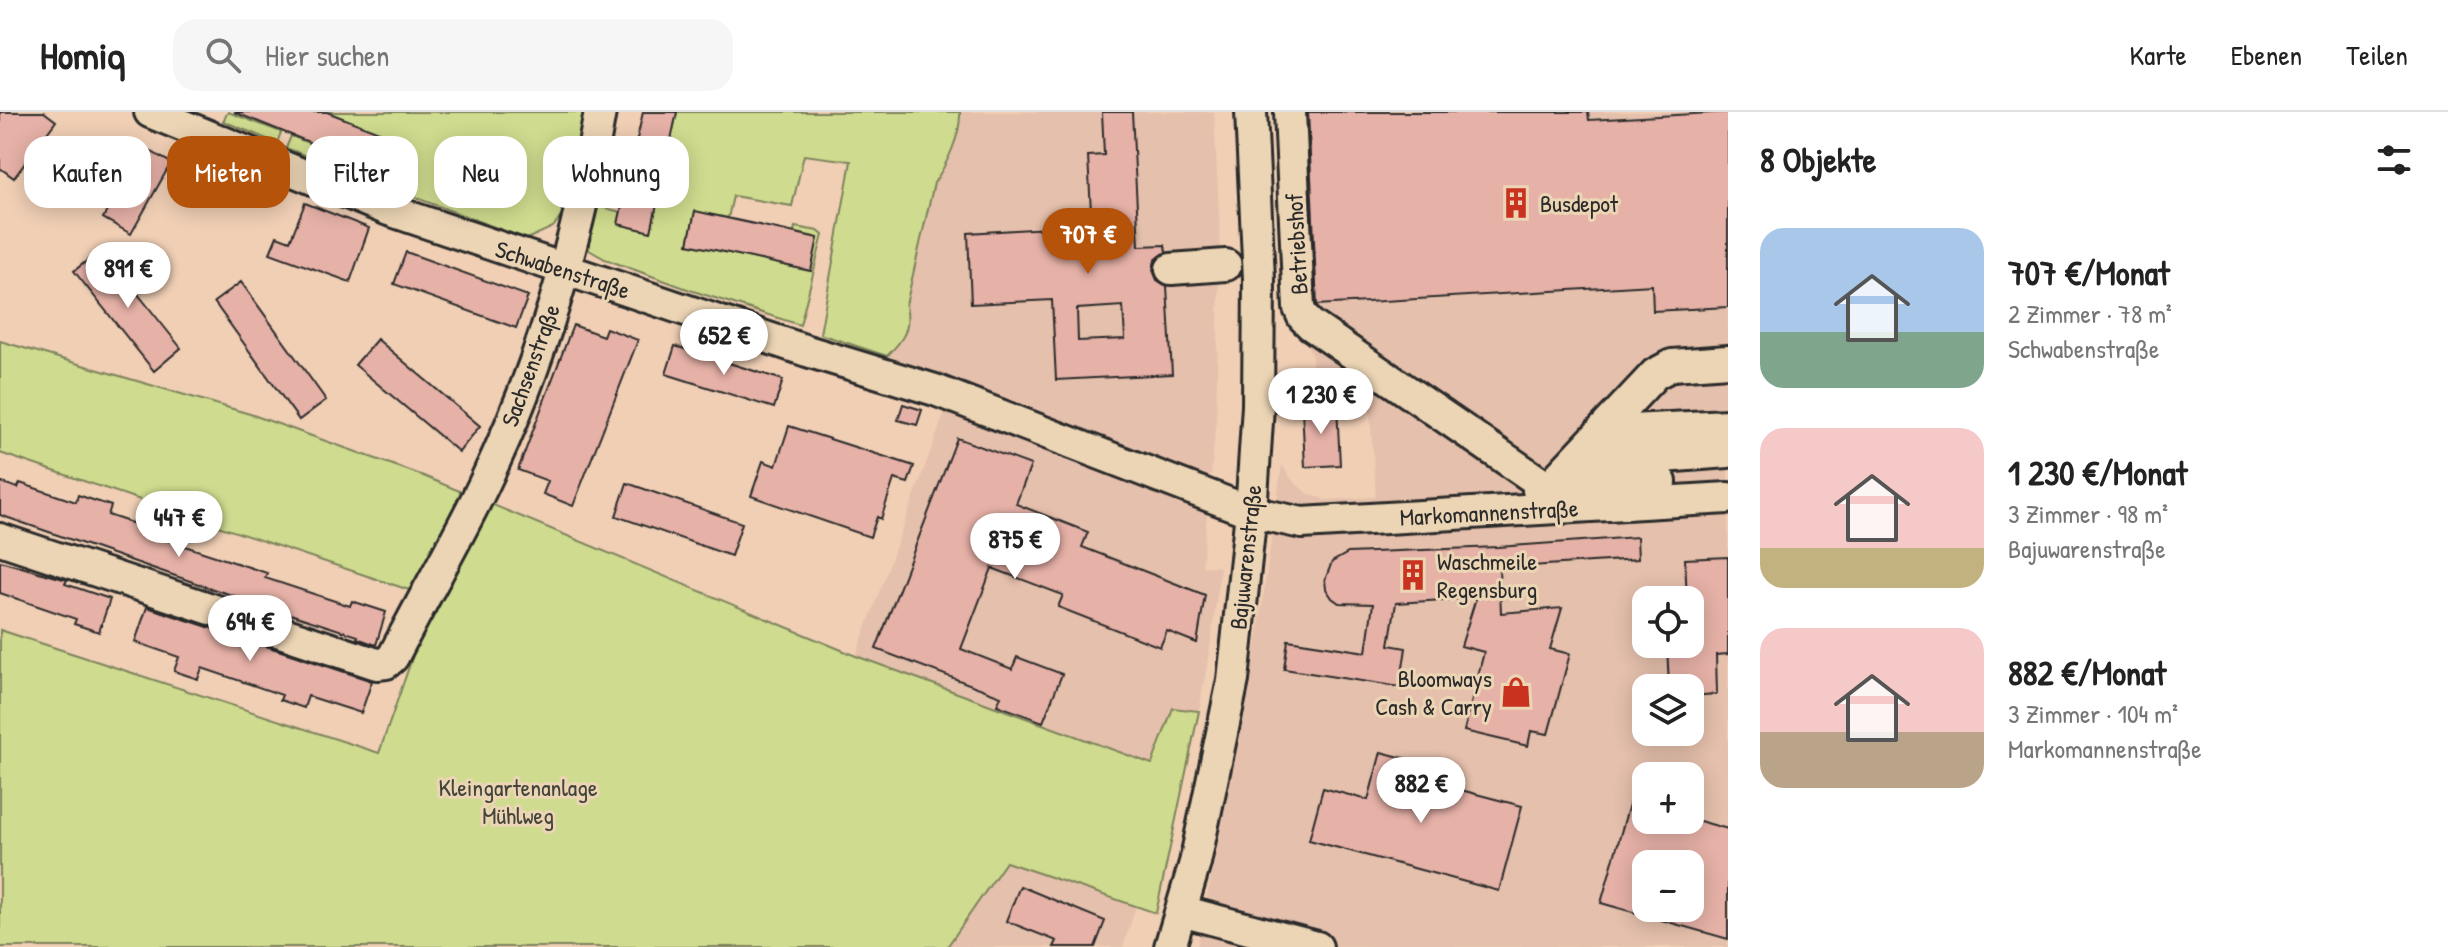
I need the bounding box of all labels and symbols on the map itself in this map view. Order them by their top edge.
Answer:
building icon: Busdepot [1499,186,1533,220]
place label: Busdepot [1540,187,1619,219]
street label: Betriebshof [1277,192,1315,296]
pin: 707 € [1032,208,1144,276]
street label: Schwabenstraße [492,232,635,306]
pin: 891 € [72,242,184,310]
street label: Sachsenstraße [493,299,567,431]
pin: 652 € [668,309,780,377]
pin: 1 230 € [1247,368,1395,436]
street label: Bajuwarenstraße [1221,483,1269,631]
pin: 447 € [123,491,235,559]
street label: Markomannenstraße [1399,491,1580,533]
pin: 875 € [959,513,1071,581]
place label: Waschmeile Regensburg [1437,545,1537,605]
building icon: Waschmeile Regensburg [1396,558,1430,592]
pin: 694 € [194,595,306,663]
place label: Bloomways Cash & Carry [1375,662,1492,722]
shop icon: Bloomways Cash & Carry [1499,675,1533,709]
pin: 882 € [1365,757,1477,825]
park label: Kleingartenanlage Mühlweg [439,771,598,831]

